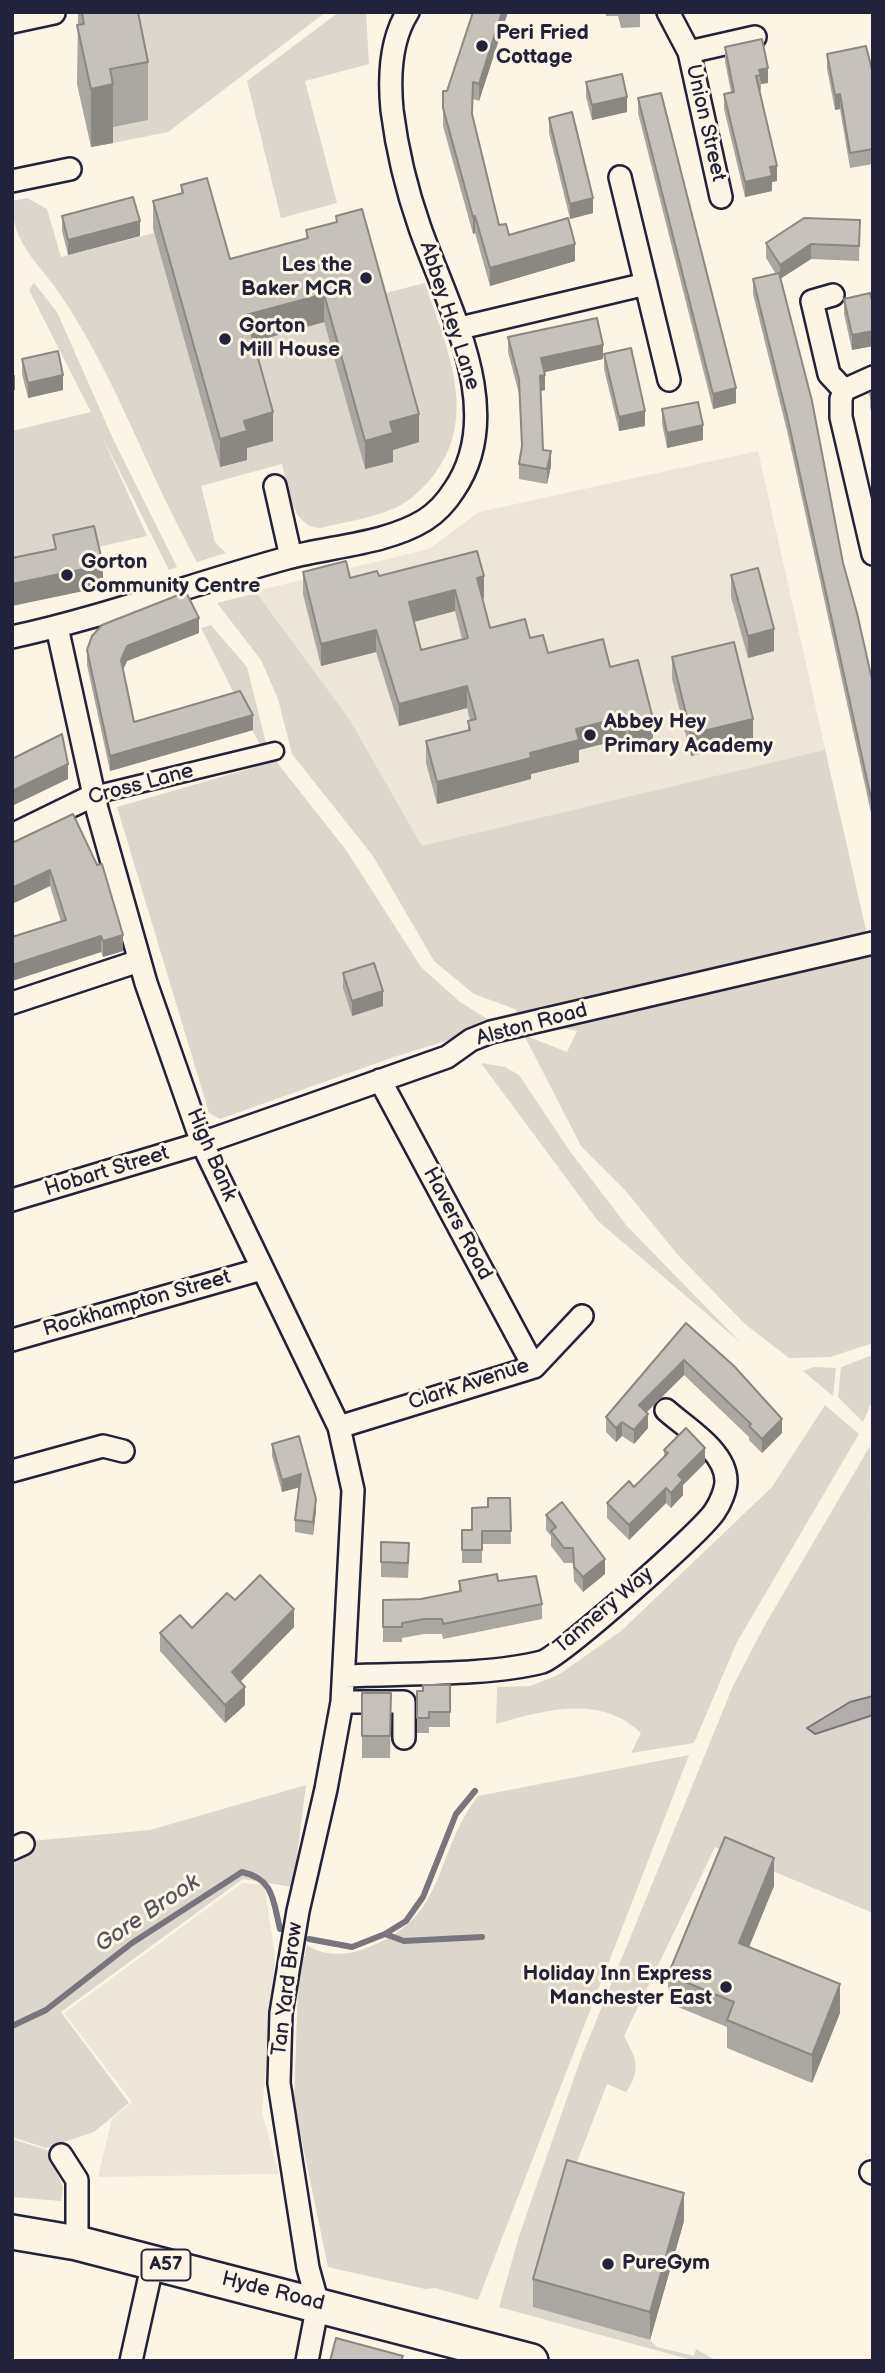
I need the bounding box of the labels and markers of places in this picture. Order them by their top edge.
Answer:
place label: Peri Fried Cottage [496,21,589,71]
marker: Peri Fried Cottage [474,38,490,54]
place label: Les the Baker MCR [241,253,352,303]
marker: Les the Baker MCR [358,270,374,286]
place label: Gorton Mill House [239,314,340,364]
marker: Gorton Mill House [217,331,233,347]
place label: Gorton Community Centre [81,550,260,600]
marker: Gorton Community Centre [59,567,75,583]
place label: Abbey Hey Primary Academy [604,710,773,760]
marker: Abbey Hey Primary Academy [582,727,598,743]
place label: Holiday Inn Express Manchester East [523,1962,712,2012]
marker: Holiday Inn Express Manchester East [718,1979,734,1995]
place label: PureGym [622,2251,710,2277]
marker: PureGym [600,2256,616,2272]

